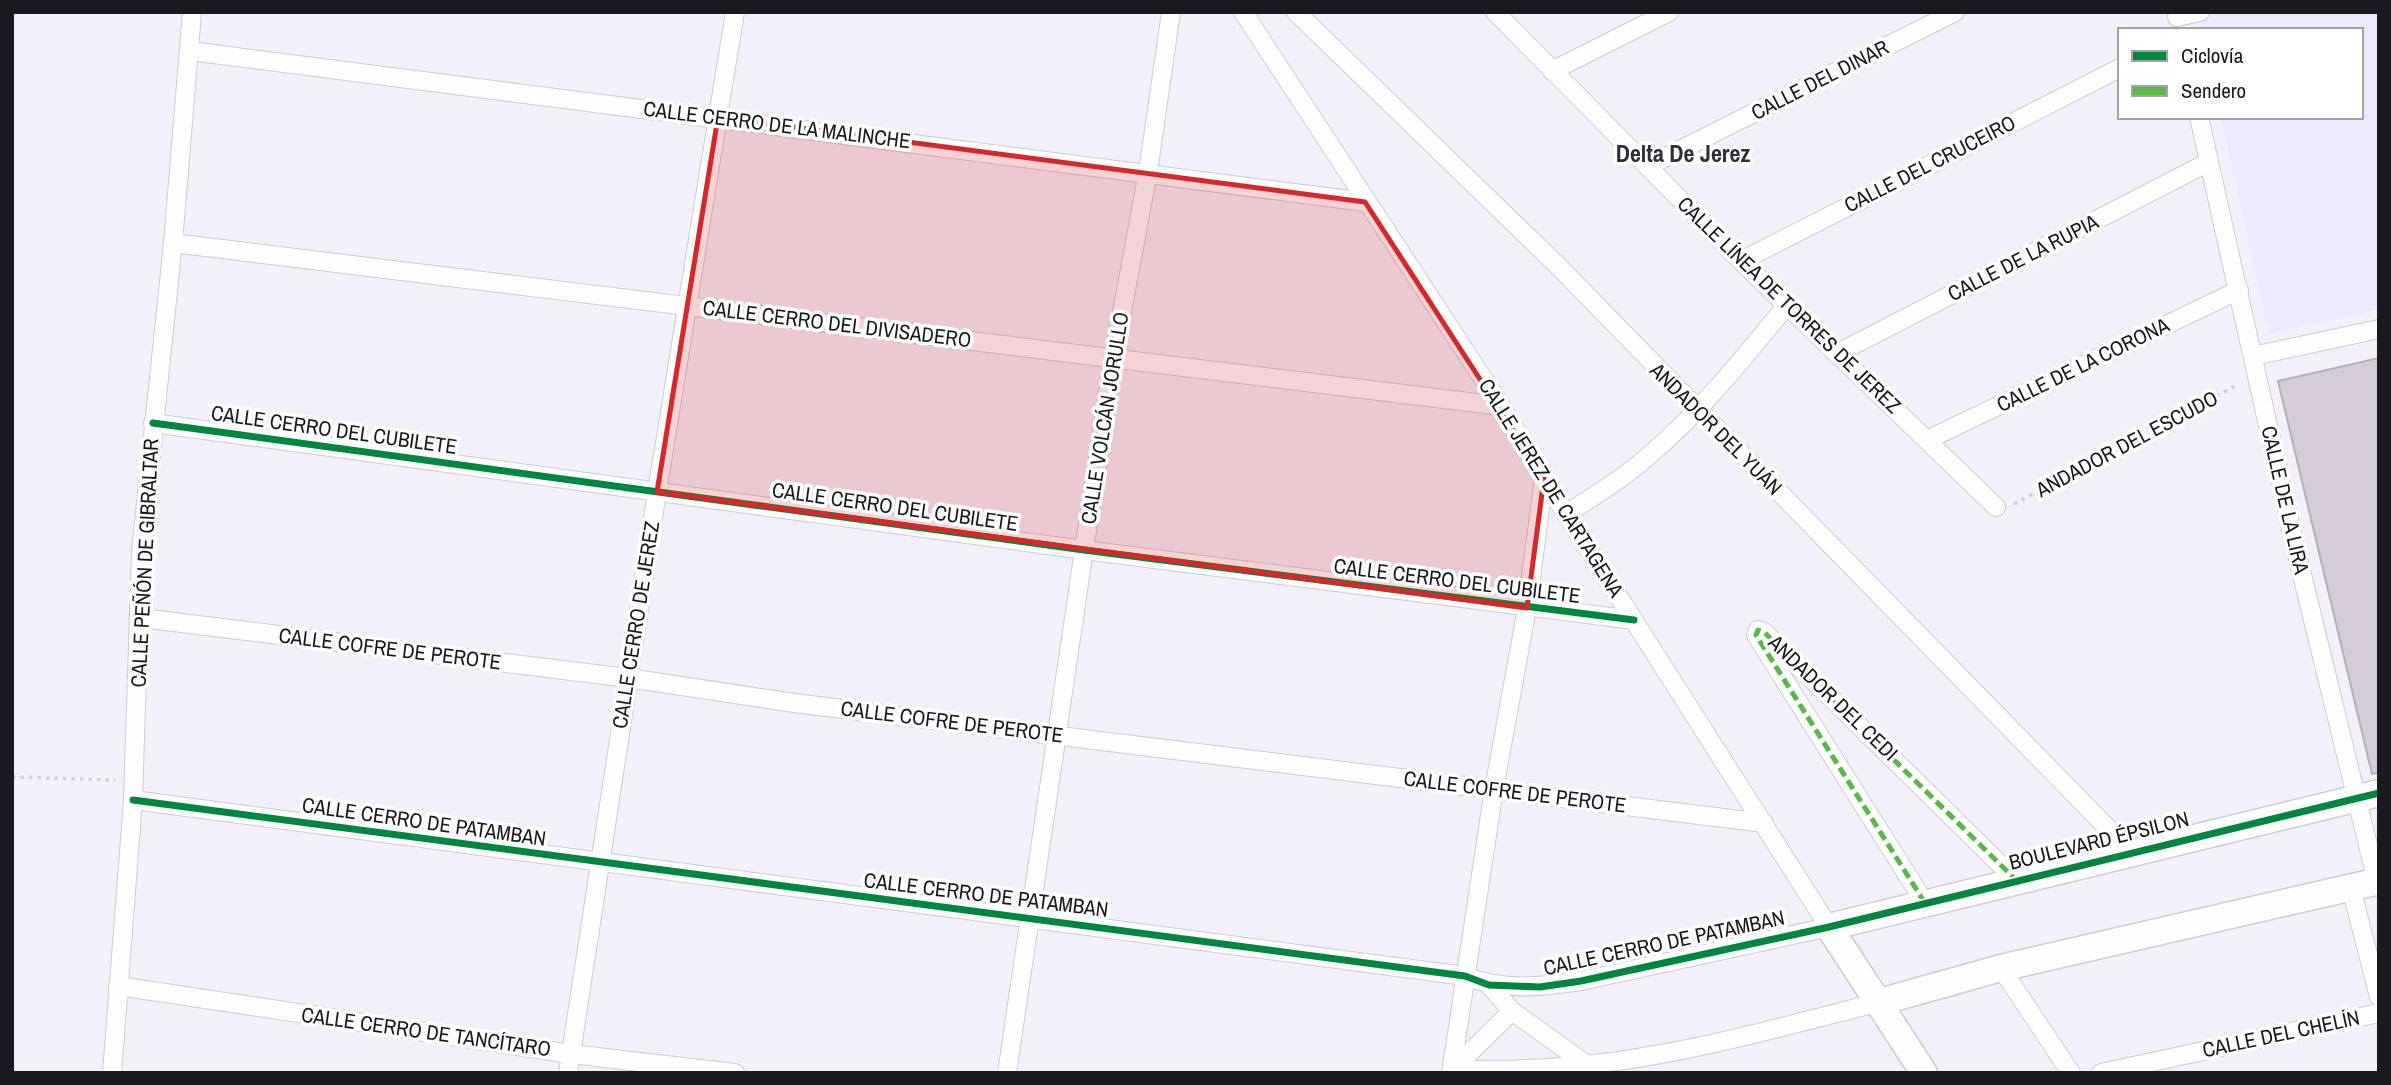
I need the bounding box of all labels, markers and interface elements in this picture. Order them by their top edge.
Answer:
legend [2118,28,2363,119]
street label: CALLE DEL DINAR [1746,32,1893,127]
text: Ciclovía [2181,41,2244,70]
text: Sendero [2181,76,2246,105]
street label: CALLE CERRO DE LA MALINCHE [642,94,912,155]
street label: CALLE DEL CRUCEIRO [1839,108,2020,219]
district label: Delta De Jerez [1616,137,1750,169]
street label: CALLE LÍNEA DE TORRES DE JEREZ [1671,190,1908,420]
street label: CALLE DE LA RUPIA [1942,207,2104,308]
street label: CALLE CERRO DEL DIVISADERO [701,293,973,354]
street label: CALLE VOLCÁN JORULLO [1073,310,1136,526]
street label: CALLE DE LA CORONA [1992,310,2174,419]
street label: ANDADOR DEL YUÁN [1643,355,1789,501]
street label: CALLE JEREZ DE CARTAGENA [1472,373,1631,603]
street label: ANDADOR DEL ESCUDO [2030,383,2223,504]
street label: CALLE CERRO DEL CUBILETE [209,398,459,461]
street label: CALLE DE LA LIRA [2254,423,2317,577]
street label: CALLE PEÑÓN DE GIBRALTAR [124,438,166,688]
street label: CALLE CERRO DEL CUBILETE [770,475,1020,538]
street label: CALLE CERRO DE JEREZ [605,519,666,731]
street label: CALLE CERRO DEL CUBILETE [1332,551,1582,610]
street label: CALLE COFRE DE PEROTE [277,620,503,677]
street label: ANDADOR DEL CEDI [1762,628,1904,767]
street label: CALLE COFRE DE PEROTE [839,693,1065,750]
street label: CALLE COFRE DE PEROTE [1402,763,1628,820]
street label: CALLE CERRO DE PATAMBAN [300,790,548,853]
street label: BOULEVARD ÉPSILON [2006,804,2192,877]
street label: CALLE CERRO DE PATAMBAN [862,865,1110,924]
street label: CALLE CERRO DE PATAMBAN [1541,903,1787,982]
street label: CALLE CERRO DE TANCÍTARO [299,1000,553,1063]
street label: CALLE DEL CHELÍN [2200,1003,2362,1064]

